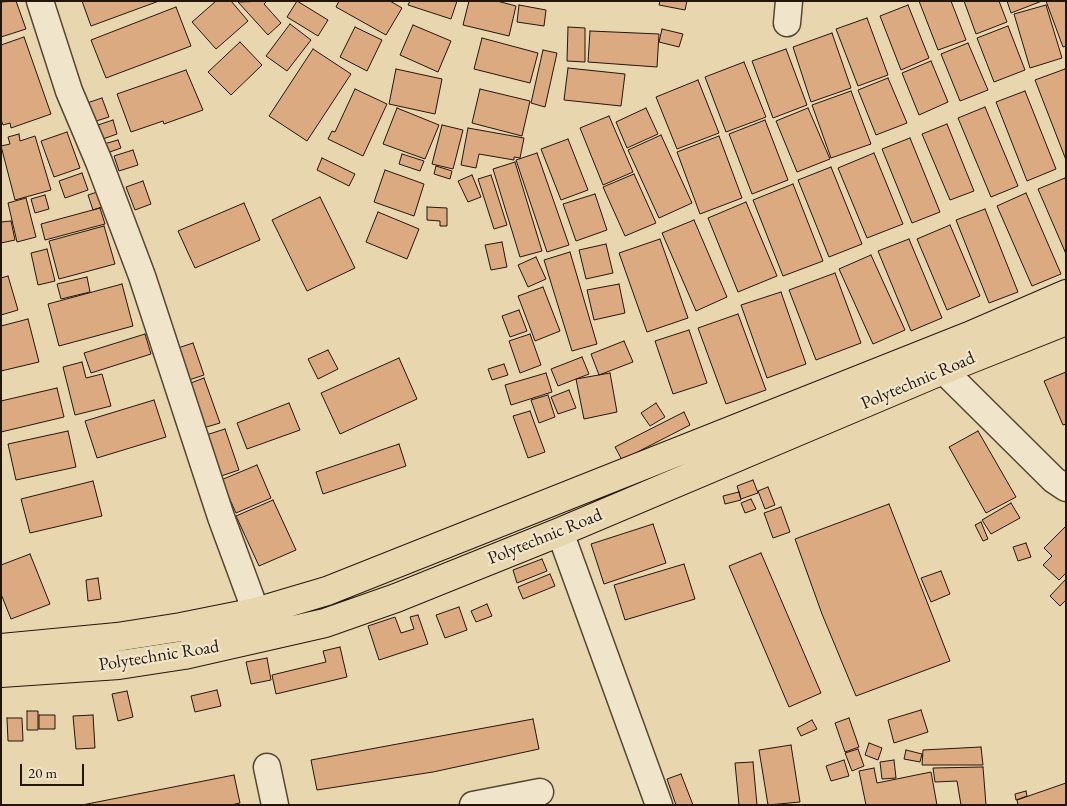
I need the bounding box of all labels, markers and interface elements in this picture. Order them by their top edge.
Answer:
street label: Polytechnic Road [858,347,978,415]
street label: Polytechnic Road [485,504,605,570]
street label: Polytechnic Road [97,636,221,676]
scale bar [22,754,86,786]
text: 20 m [28,763,57,782]

